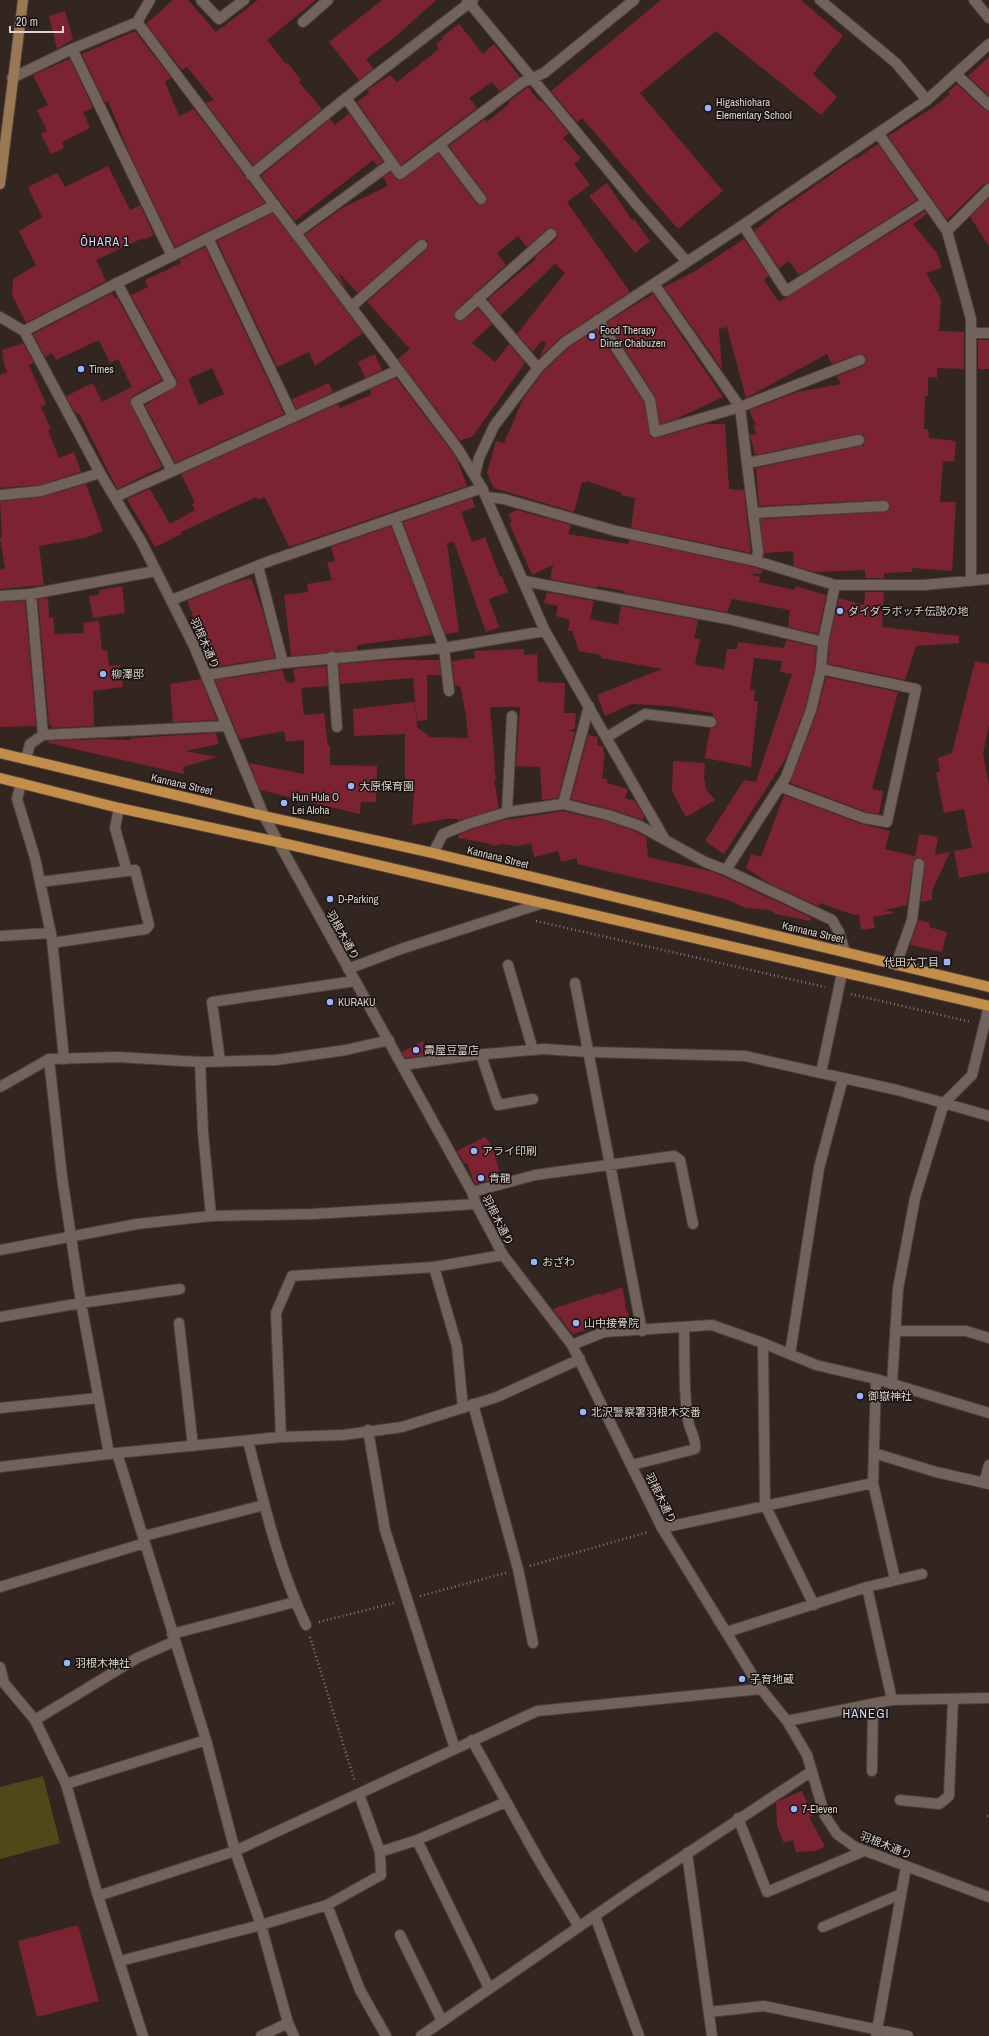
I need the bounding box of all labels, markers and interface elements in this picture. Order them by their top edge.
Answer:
scale bar [10,8,63,34]
text: 20 m [16,14,38,30]
place label: Higashiohara Elementary School [716,95,792,122]
marker: Higashiohara Elementary School [703,103,713,113]
district label: ŌHARA 1 [80,234,130,250]
place label: Food Therapy Diner Chabuzen [600,323,666,350]
marker: Food Therapy Diner Chabuzen [587,331,597,341]
place label: Times [89,362,114,376]
marker: Times [76,364,86,374]
place label: ダイダラボッチ伝説の地 [848,604,969,618]
marker: ダイダラボッチ伝説の地 [835,606,845,616]
street label: 羽根木通り [187,615,223,671]
place label: 柳澤邸 [111,667,144,681]
marker: 柳澤邸 [98,669,108,679]
street label: Kannana Street [150,770,215,798]
place label: 大原保育園 [359,779,414,793]
marker: 大原保育園 [346,781,356,791]
place label: Hun Hula O Lei Aloha [292,790,339,817]
marker: Hun Hula O Lei Aloha [279,798,289,808]
street label: Kannana Street [466,843,531,871]
place label: D-Parking [338,892,379,906]
marker: D-Parking [325,894,335,904]
street label: 羽根木通り [324,908,362,962]
street label: Kannana Street [781,918,846,946]
place label: 代田六丁目 [884,955,939,969]
marker: 代田六丁目 [942,957,952,967]
place label: KURAKU [338,995,376,1009]
marker: KURAKU [325,997,335,1007]
place label: 壽屋豆富店 [424,1043,479,1057]
marker: 壽屋豆富店 [411,1045,421,1055]
place label: アライ印刷 [482,1144,537,1158]
marker: アライ印刷 [469,1146,479,1156]
place label: 青龍 [489,1171,511,1185]
marker: 青龍 [476,1173,486,1183]
street label: 羽根木通り [479,1192,517,1248]
place label: おざわ [542,1255,575,1269]
marker: おざわ [529,1257,539,1267]
place label: 山中接骨院 [584,1316,639,1330]
marker: 山中接骨院 [571,1318,581,1328]
place label: 御嶽神社 [867,1389,912,1403]
marker: 御嶽神社 [855,1391,865,1401]
place label: 北沢警察署羽根木交番 [591,1405,701,1419]
marker: 北沢警察署羽根木交番 [578,1407,588,1417]
street label: 羽根木通り [643,1470,679,1526]
place label: 羽根木神社 [75,1656,130,1670]
marker: 羽根木神社 [62,1658,72,1668]
place label: 子育地蔵 [750,1672,794,1686]
marker: 子育地蔵 [737,1674,747,1684]
district label: HANEGI [843,1705,889,1722]
place label: 7-Eleven [802,1802,838,1816]
marker: 7-Eleven [789,1804,799,1814]
street label: 羽根木通り [858,1828,914,1862]

